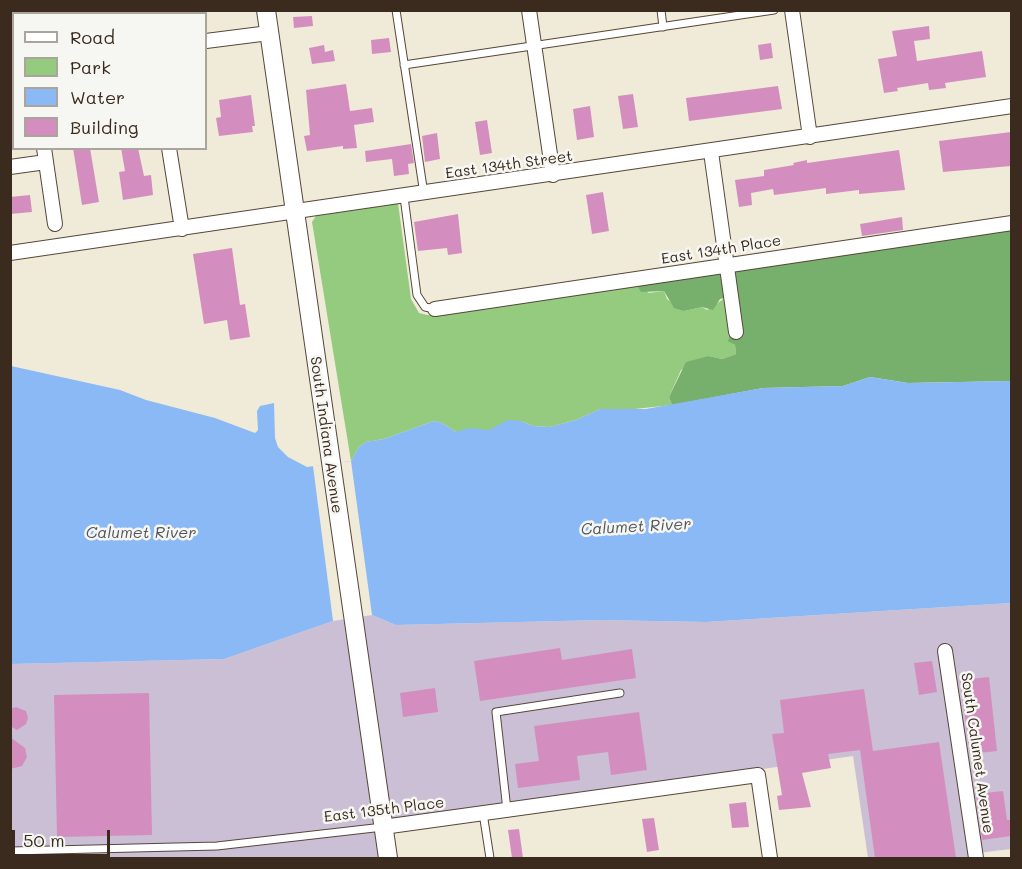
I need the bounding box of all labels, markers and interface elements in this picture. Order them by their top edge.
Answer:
legend [12,12,207,150]
text: Road [70,25,115,49]
text: Park [70,55,111,79]
text: Water [70,85,125,109]
text: Building [70,115,138,139]
street label: East 134th Street [444,147,574,183]
street label: East 134th Place [660,232,782,268]
street label: South Indiana Avenue [306,355,346,515]
water label: Calumet River [580,515,692,539]
water label: Calumet River [86,523,196,543]
street label: South Calumet Avenue [957,672,997,834]
street label: East 135th Place [323,794,445,826]
scale bar [15,818,112,856]
text: 50 m [23,828,65,852]

